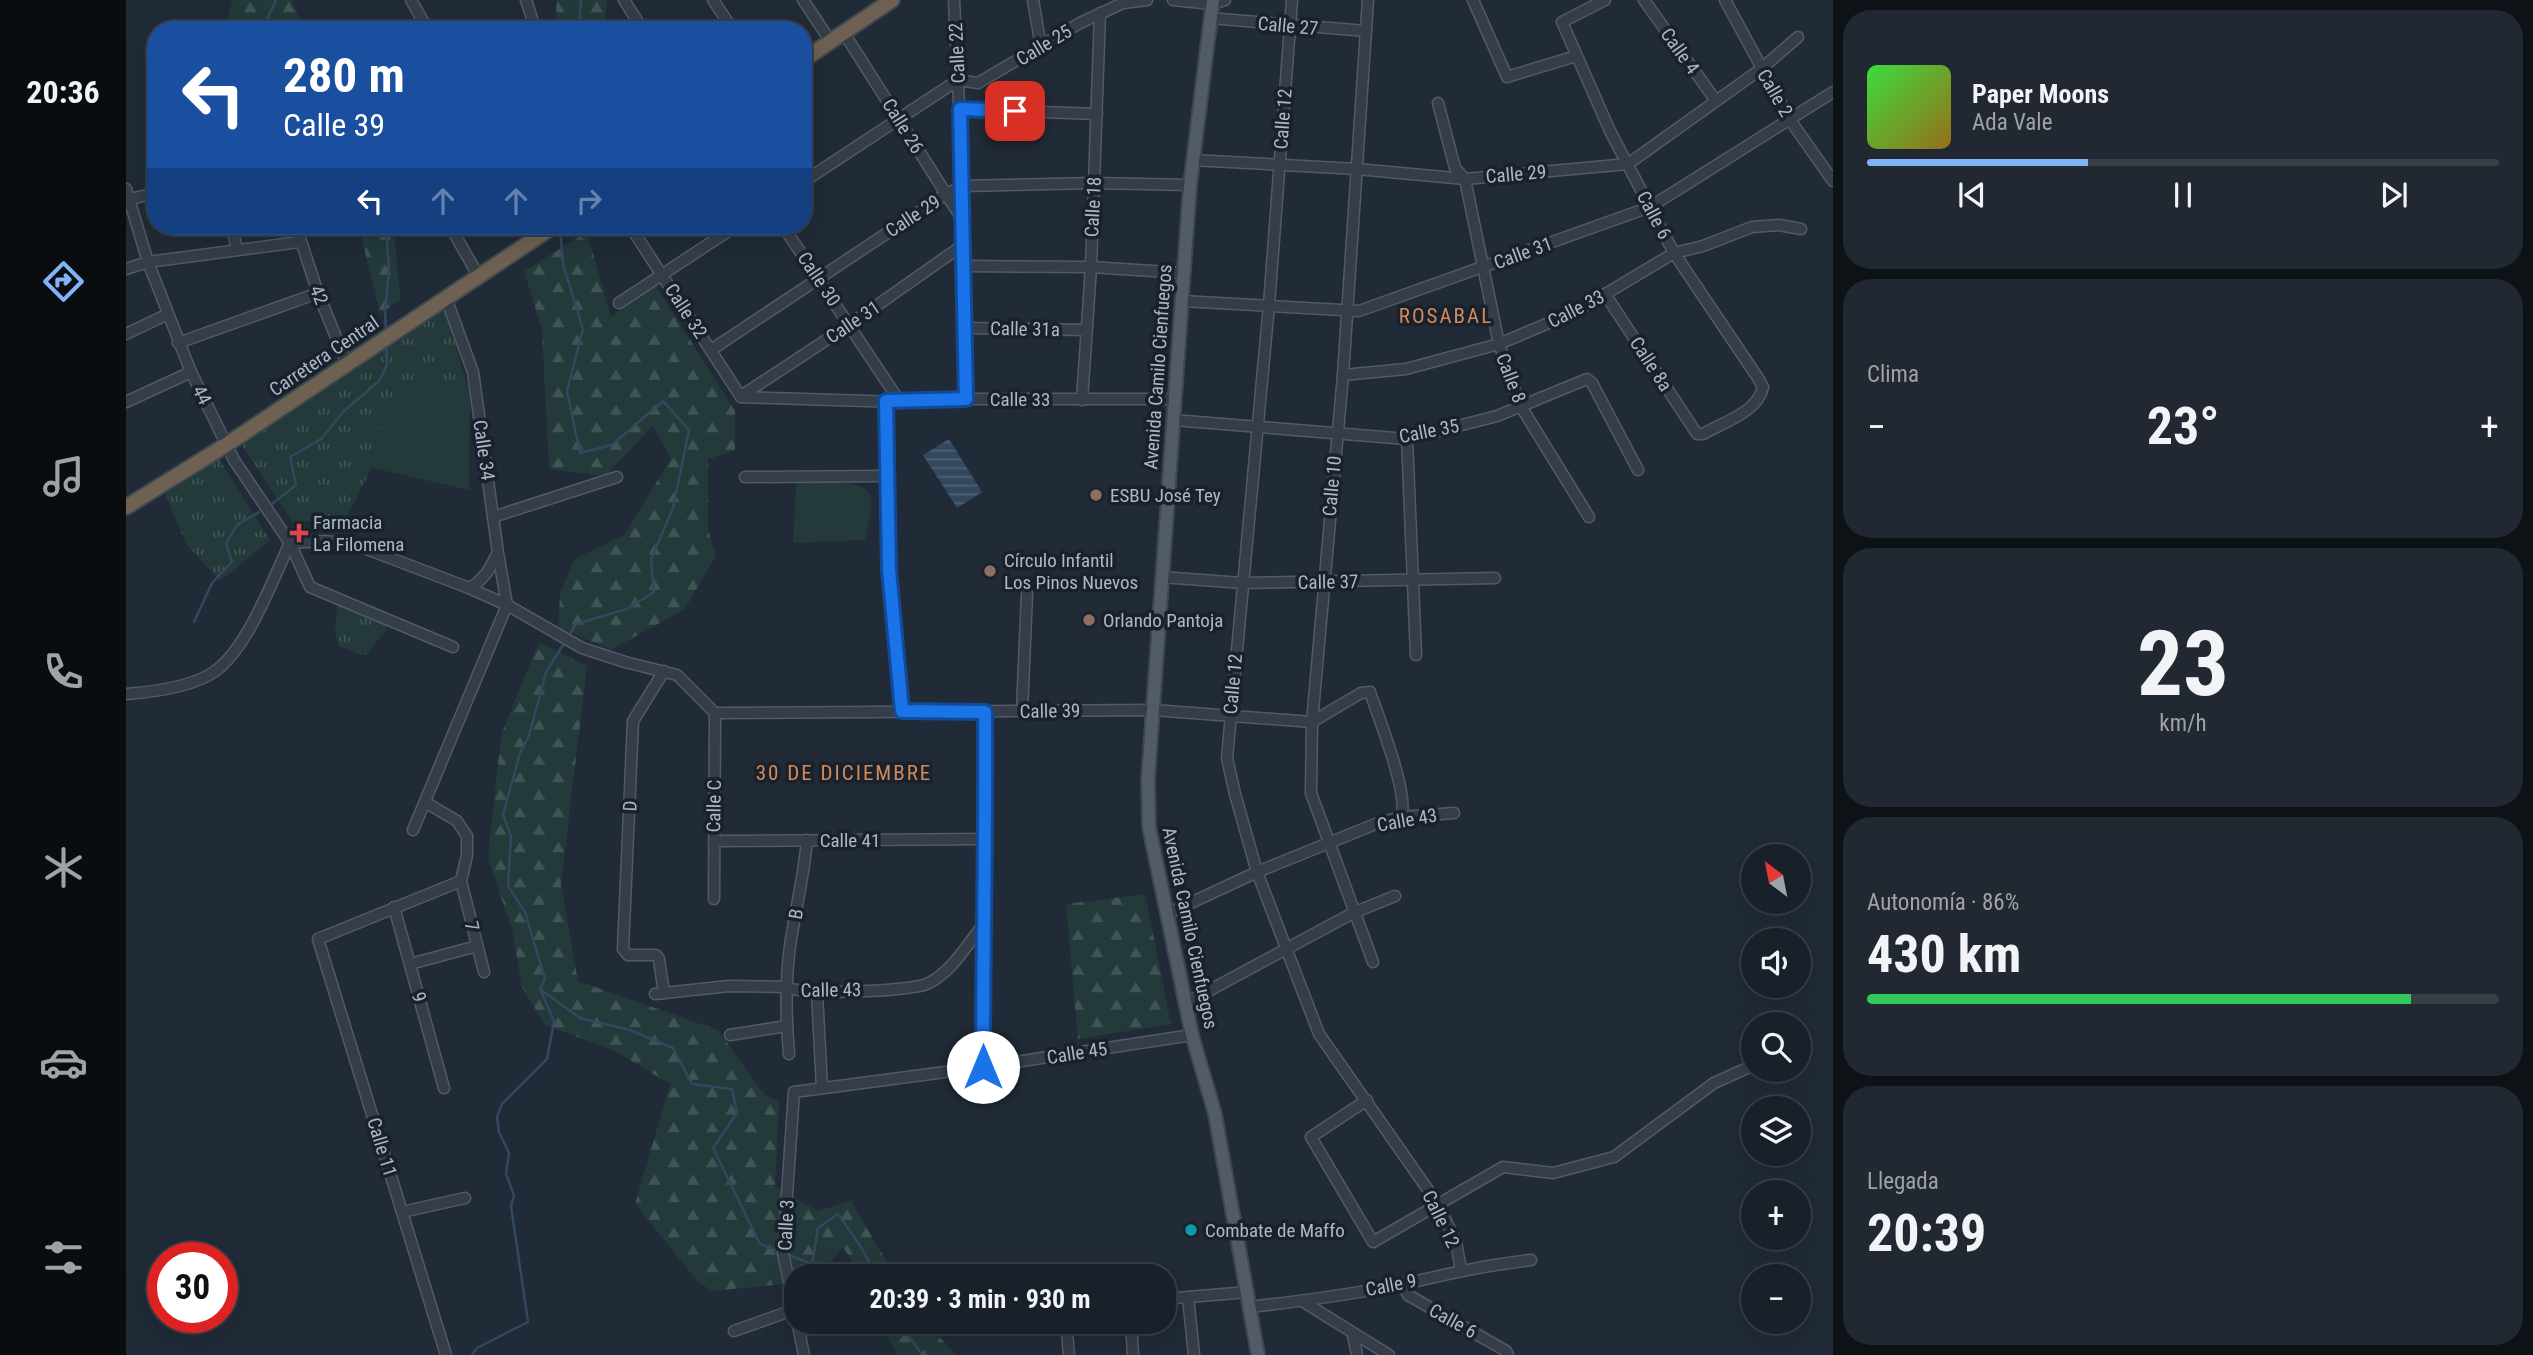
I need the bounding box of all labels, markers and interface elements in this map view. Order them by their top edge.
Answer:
street label: Calle 27 [1257,12,1319,40]
street label: Calle 25 [1012,20,1076,70]
street label: Calle 22 [944,22,970,84]
street label: Calle 4 [1656,24,1704,78]
text: 280 m [283,47,405,104]
icon: left [168,49,259,140]
street label: Calle 2 [1752,65,1798,121]
text: 20:36 [26,73,100,111]
text: Paper Moons [1972,79,2109,109]
pin [985,81,1045,141]
street label: Calle 12 [1269,88,1297,150]
icon: arrive [996,92,1034,130]
street label: Calle 26 [877,94,929,158]
text: Calle 39 [283,106,385,144]
text: Ada Vale [1972,109,2052,136]
street label: Calle 29 [1485,160,1547,188]
street label: Calle 18 [1080,176,1106,238]
icon: previous [1953,176,1991,214]
icon: pause [2164,176,2202,214]
icon: next [2375,176,2413,214]
icon: left [351,182,389,220]
icon: ahead [424,182,462,220]
icon: ahead [497,182,535,220]
icon: right [570,182,608,220]
street label: Calle 6 [1632,187,1676,243]
street label: Calle 29 [881,190,945,242]
street label: Calle 31 [1491,232,1555,274]
street label: Calle 30 [793,247,845,311]
icon: directions [39,257,88,306]
street label: Avenida Camilo Cienfuegos [1139,264,1177,470]
street label: Calle 32 [660,279,712,343]
street label: 42 [305,282,333,308]
street label: Calle 33 [1544,285,1608,333]
street label: Calle 31 [821,296,885,348]
district label: ROSABAL [1399,304,1493,328]
street label: Carretera Central [265,311,383,401]
street label: Calle 31a [990,317,1060,341]
street label: Calle 8a [1625,332,1677,396]
street label: Calle 8 [1491,350,1531,406]
text: Clima [1867,361,1919,388]
street label: 44 [188,382,216,408]
street label: Calle 33 [990,388,1050,411]
text: 23° [2147,396,2219,457]
text: − [1867,405,1886,449]
text: + [2480,405,2499,449]
street label: Calle 35 [1397,414,1461,448]
street label: Calle 34 [468,418,500,482]
icon: music [39,452,88,501]
street label: Calle 10 [1318,455,1346,517]
place label: ESBU José Tey [1110,484,1221,507]
marker: ESBU José Tey [1088,487,1104,503]
place label: Farmacia La Filomena [313,511,404,556]
marker: Farmacia La Filomena [291,525,307,541]
place label: Círculo Infantil Los Pinos Nuevos [1004,549,1138,594]
marker: Círculo Infantil Los Pinos Nuevos [982,563,998,579]
street label: Calle 37 [1297,570,1359,594]
place label: Orlando Pantoja [1103,609,1223,632]
text: 23 [2137,611,2229,717]
marker: Orlando Pantoja [1081,612,1097,628]
icon: phone [39,647,88,696]
street label: Calle 12 [1219,653,1247,715]
street label: Calle 39 [1019,699,1081,723]
text: km/h [2159,710,2207,737]
district label: 30 DE DICIEMBRE [756,761,932,785]
street label: Calle C [702,779,726,833]
street label: D [618,800,642,812]
street label: Calle 43 [1375,803,1439,837]
street label: Avenida Camilo Cienfuegos [1157,825,1223,1031]
street label: Calle 41 [820,829,880,852]
icon: climate [39,843,88,892]
north arrow [1741,844,1811,914]
map controls [1741,844,1811,1334]
text: Autonomía · 86% [1867,889,2019,916]
street label: B [784,907,808,921]
street label: 7 [460,919,484,933]
text: 430 km [1867,924,2021,985]
button: sound [1741,928,1811,998]
street label: Calle 43 [800,978,862,1002]
street label: 9 [407,989,431,1005]
button: search [1741,1012,1811,1082]
position arrow [946,1030,1020,1104]
street label: Calle 45 [1045,1037,1109,1069]
icon: car [39,1038,88,1087]
button: layers [1741,1096,1811,1166]
street label: Calle 11 [362,1115,402,1179]
text: Llegada [1867,1168,1939,1195]
button: + [1741,1180,1811,1250]
street label: Calle 12 [1417,1187,1465,1251]
street label: Calle 3 [773,1199,799,1251]
text: 20:39 [1867,1203,1986,1264]
place label: Combate de Maffo [1205,1219,1345,1242]
marker: Combate de Maffo [1183,1222,1199,1238]
icon: filters [39,1233,88,1282]
speed limit sign: 30 [147,1242,238,1333]
button: − [1741,1264,1811,1334]
street label: Calle 9 [1364,1269,1418,1301]
text: 20:39 · 3 min · 930 m [870,1284,1090,1314]
street label: Calle 6 [1425,1299,1481,1343]

